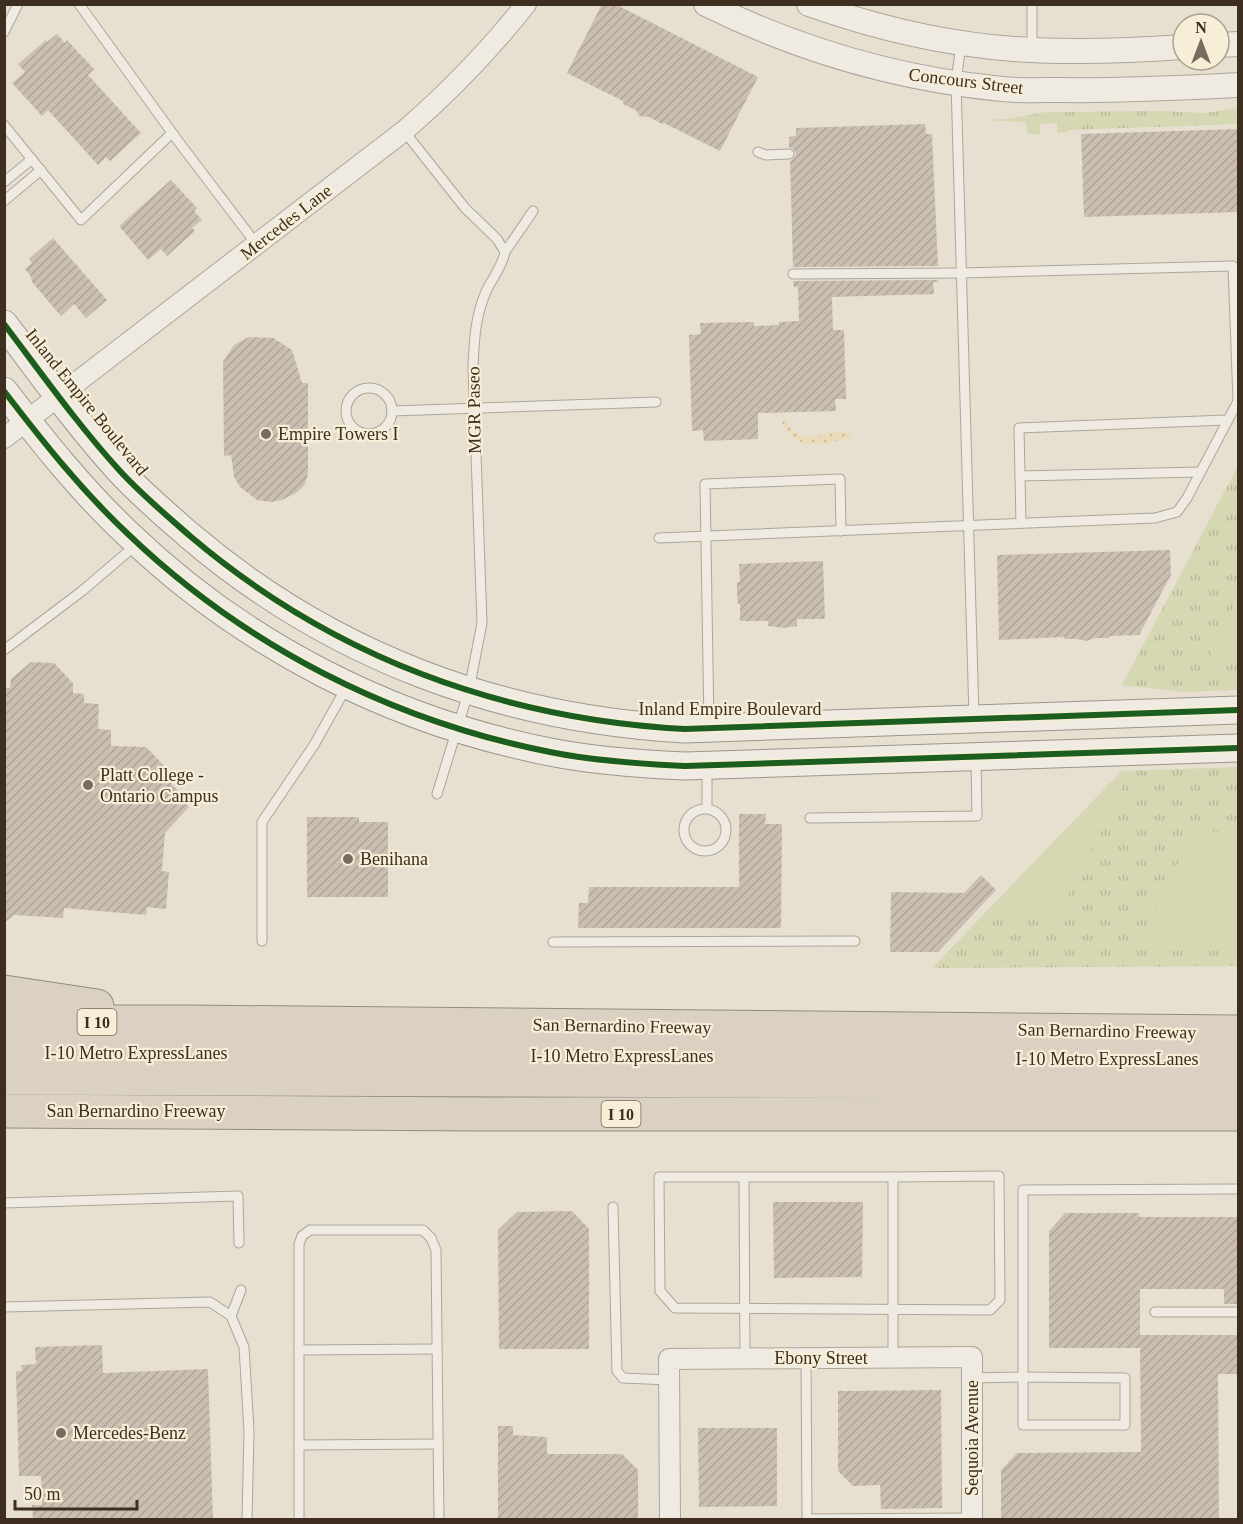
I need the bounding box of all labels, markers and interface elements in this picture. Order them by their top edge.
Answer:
north arrow [1171,12,1231,72]
text: N [1195,19,1207,36]
street label: Concours Street [907,64,1025,98]
street label: Mercedes Lane [236,180,336,264]
street label: Inland Empire Boulevard [22,325,152,479]
street label: MGR Paseo [463,366,485,454]
place label: Empire Towers I [278,424,398,444]
marker: Empire Towers I [259,427,273,441]
street label: Inland Empire Boulevard [639,699,821,719]
place label: Platt College - Ontario Campus [100,765,219,806]
marker: Platt College - Ontario Campus [81,778,95,792]
place label: Benihana [360,849,428,869]
marker: Benihana [341,852,355,866]
road number: I 10 [78,1009,116,1035]
street label: San Bernardino Freeway [532,1014,712,1038]
street label: San Bernardino Freeway [1017,1019,1197,1043]
street label: I-10 Metro ExpressLanes [45,1043,227,1063]
street label: I-10 Metro ExpressLanes [531,1046,713,1066]
street label: I-10 Metro ExpressLanes [1016,1049,1198,1069]
street label: San Bernardino Freeway [47,1101,225,1121]
road number: I 10 [602,1101,640,1127]
street label: Ebony Street [774,1348,868,1368]
street label: Sequoia Avenue [962,1380,982,1496]
place label: Mercedes-Benz [73,1423,186,1443]
marker: Mercedes-Benz [54,1426,68,1440]
scale bar [15,1473,136,1511]
text: 50 m [24,1484,61,1504]

